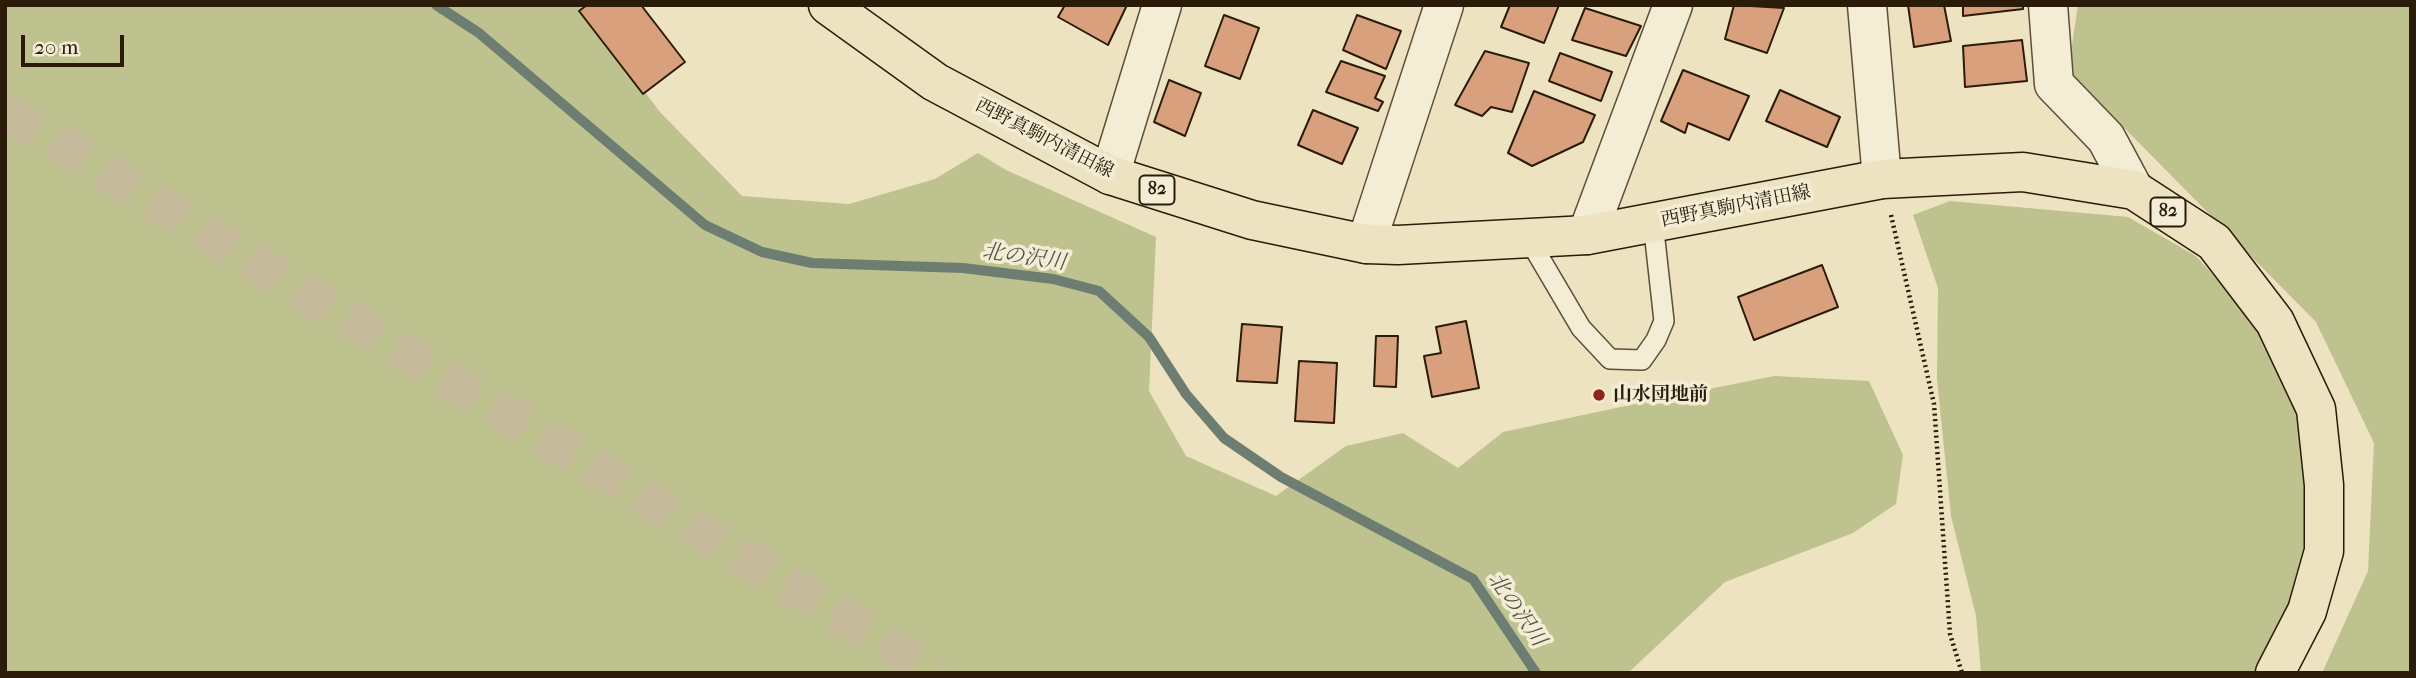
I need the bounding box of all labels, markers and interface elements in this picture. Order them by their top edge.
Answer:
scale bar [24,21,128,65]
text: 20 m [34,35,78,59]
street label: 西野真駒内清田線 [971,94,1117,184]
road number: 82 [1140,176,1174,204]
street label: 西野真駒内清田線 [1659,181,1813,233]
road number: 82 [2150,197,2186,226]
water label: 北の沢川 [981,240,1067,276]
place label: 山水団地前 [1613,384,1708,406]
marker: 山水団地前 [1591,387,1607,403]
water label: 北の沢川 [1482,568,1550,652]

